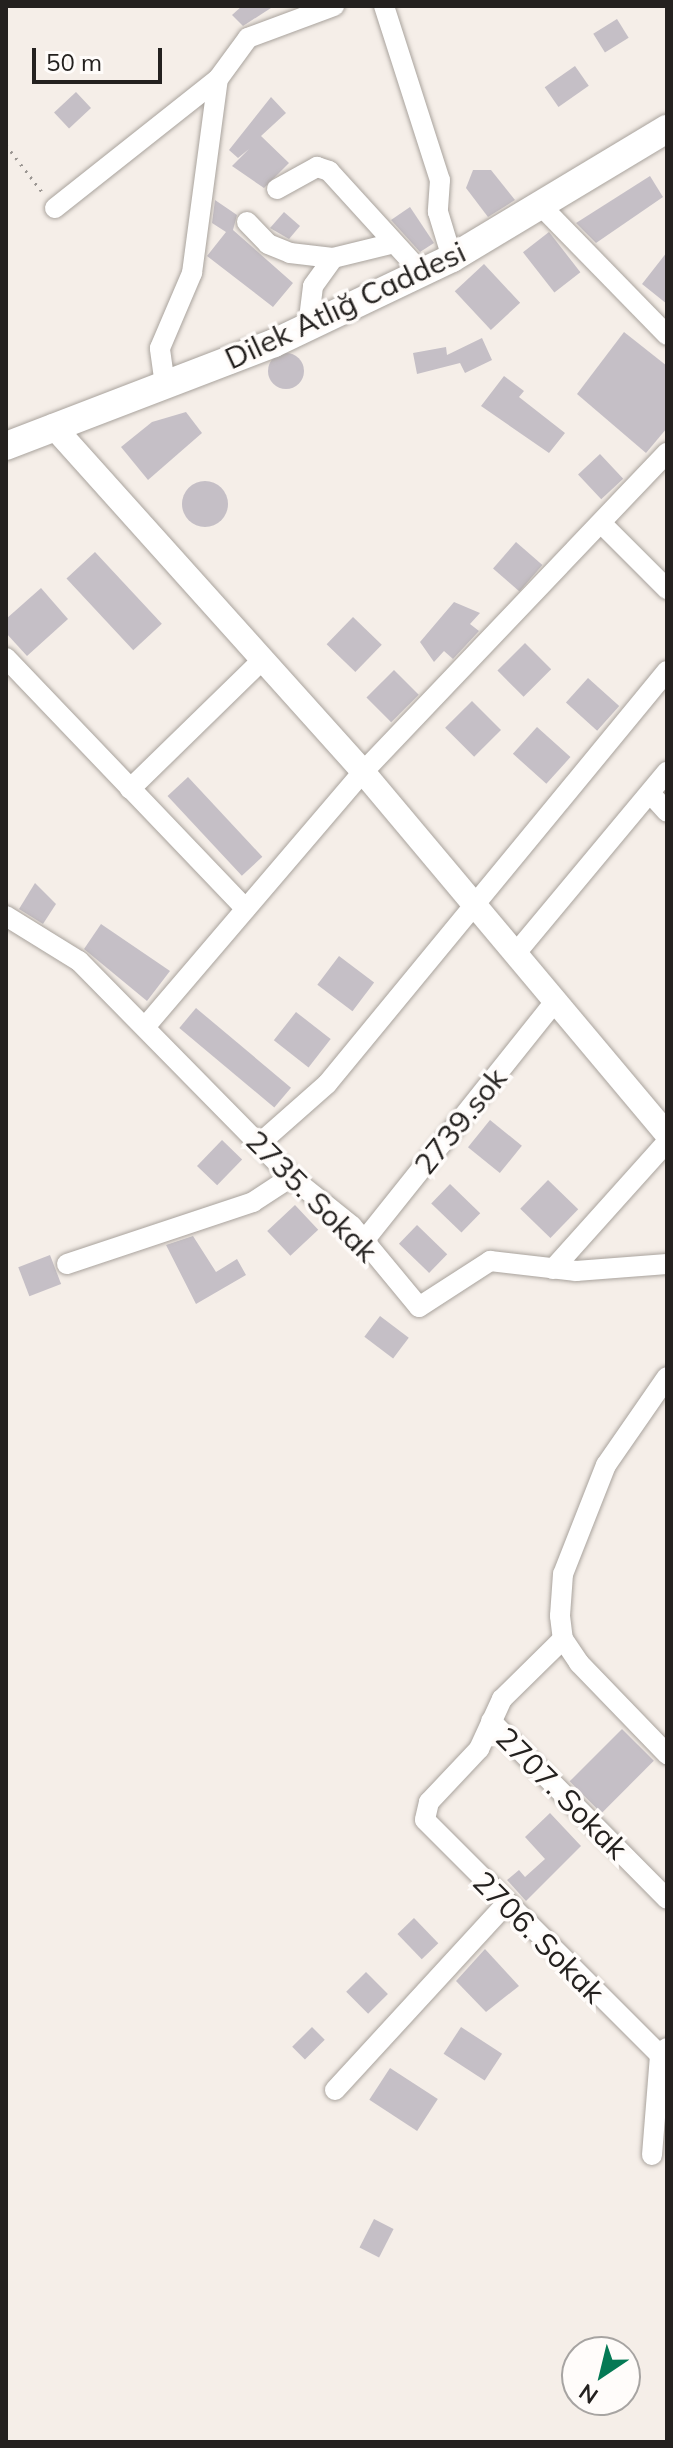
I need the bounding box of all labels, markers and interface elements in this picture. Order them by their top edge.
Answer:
scale bar [36,32,166,82]
text: 50 m [46,47,102,77]
street label: Dilek Atlığ Caddesi [219,234,471,376]
street label: 2739.sok [406,1061,514,1181]
street label: 2735. Sokak [239,1123,385,1269]
street label: 2707. Sokak [489,1720,635,1866]
street label: 2706. Sokak [466,1864,612,2010]
north arrow [561,2336,641,2416]
text: N [574,2378,603,2410]

